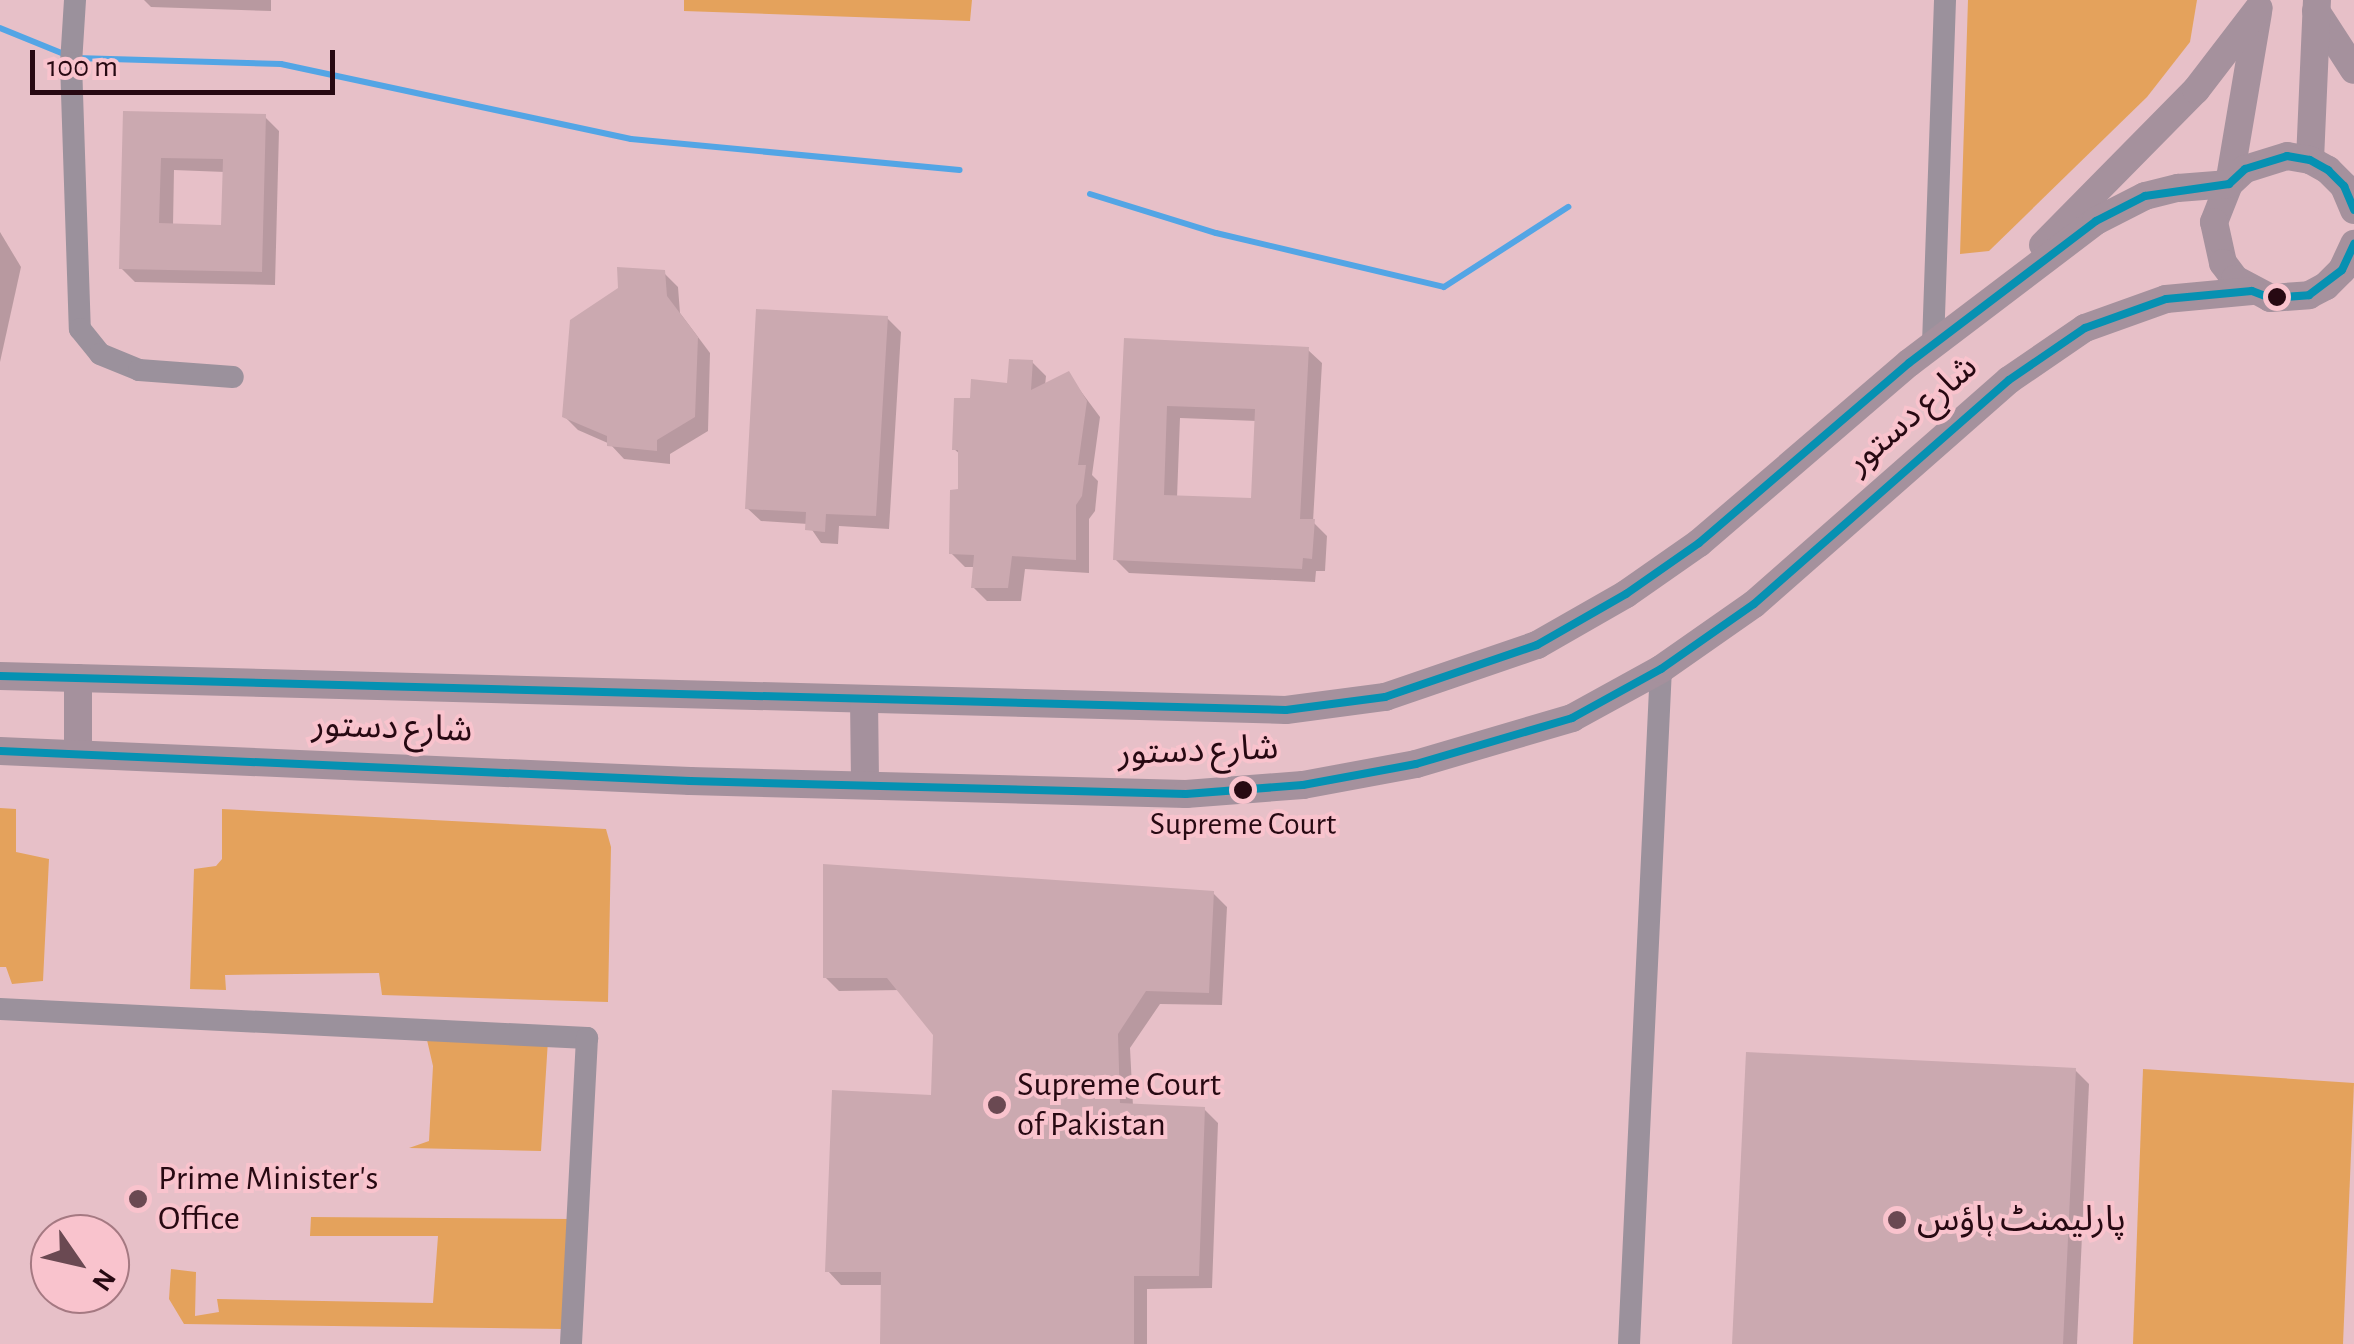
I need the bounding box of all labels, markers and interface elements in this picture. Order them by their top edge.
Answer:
scale bar [35,30,340,92]
text: 100 m [47,52,118,82]
unlabelled marker [2267,287,2287,307]
street label: شارع دستور [1838,346,1986,484]
street label: شارع دستور [311,704,473,752]
street label: شارع دستور [1117,727,1279,775]
marker: Supreme Court [1233,780,1253,800]
place label: Supreme Court [1150,805,1336,843]
place label: Supreme Court of Pakistan [1017,1064,1221,1146]
marker: Supreme Court of Pakistan [986,1094,1008,1116]
place label: Prime Minister's Office [158,1158,379,1240]
marker: Prime Minister's Office [127,1188,149,1210]
place label: پارلیمنٹ ہاؤس [1917,1199,2126,1241]
marker: پارلیمنٹ ہاؤس [1886,1209,1908,1231]
north arrow [30,1214,130,1314]
text: N [86,1264,120,1296]

